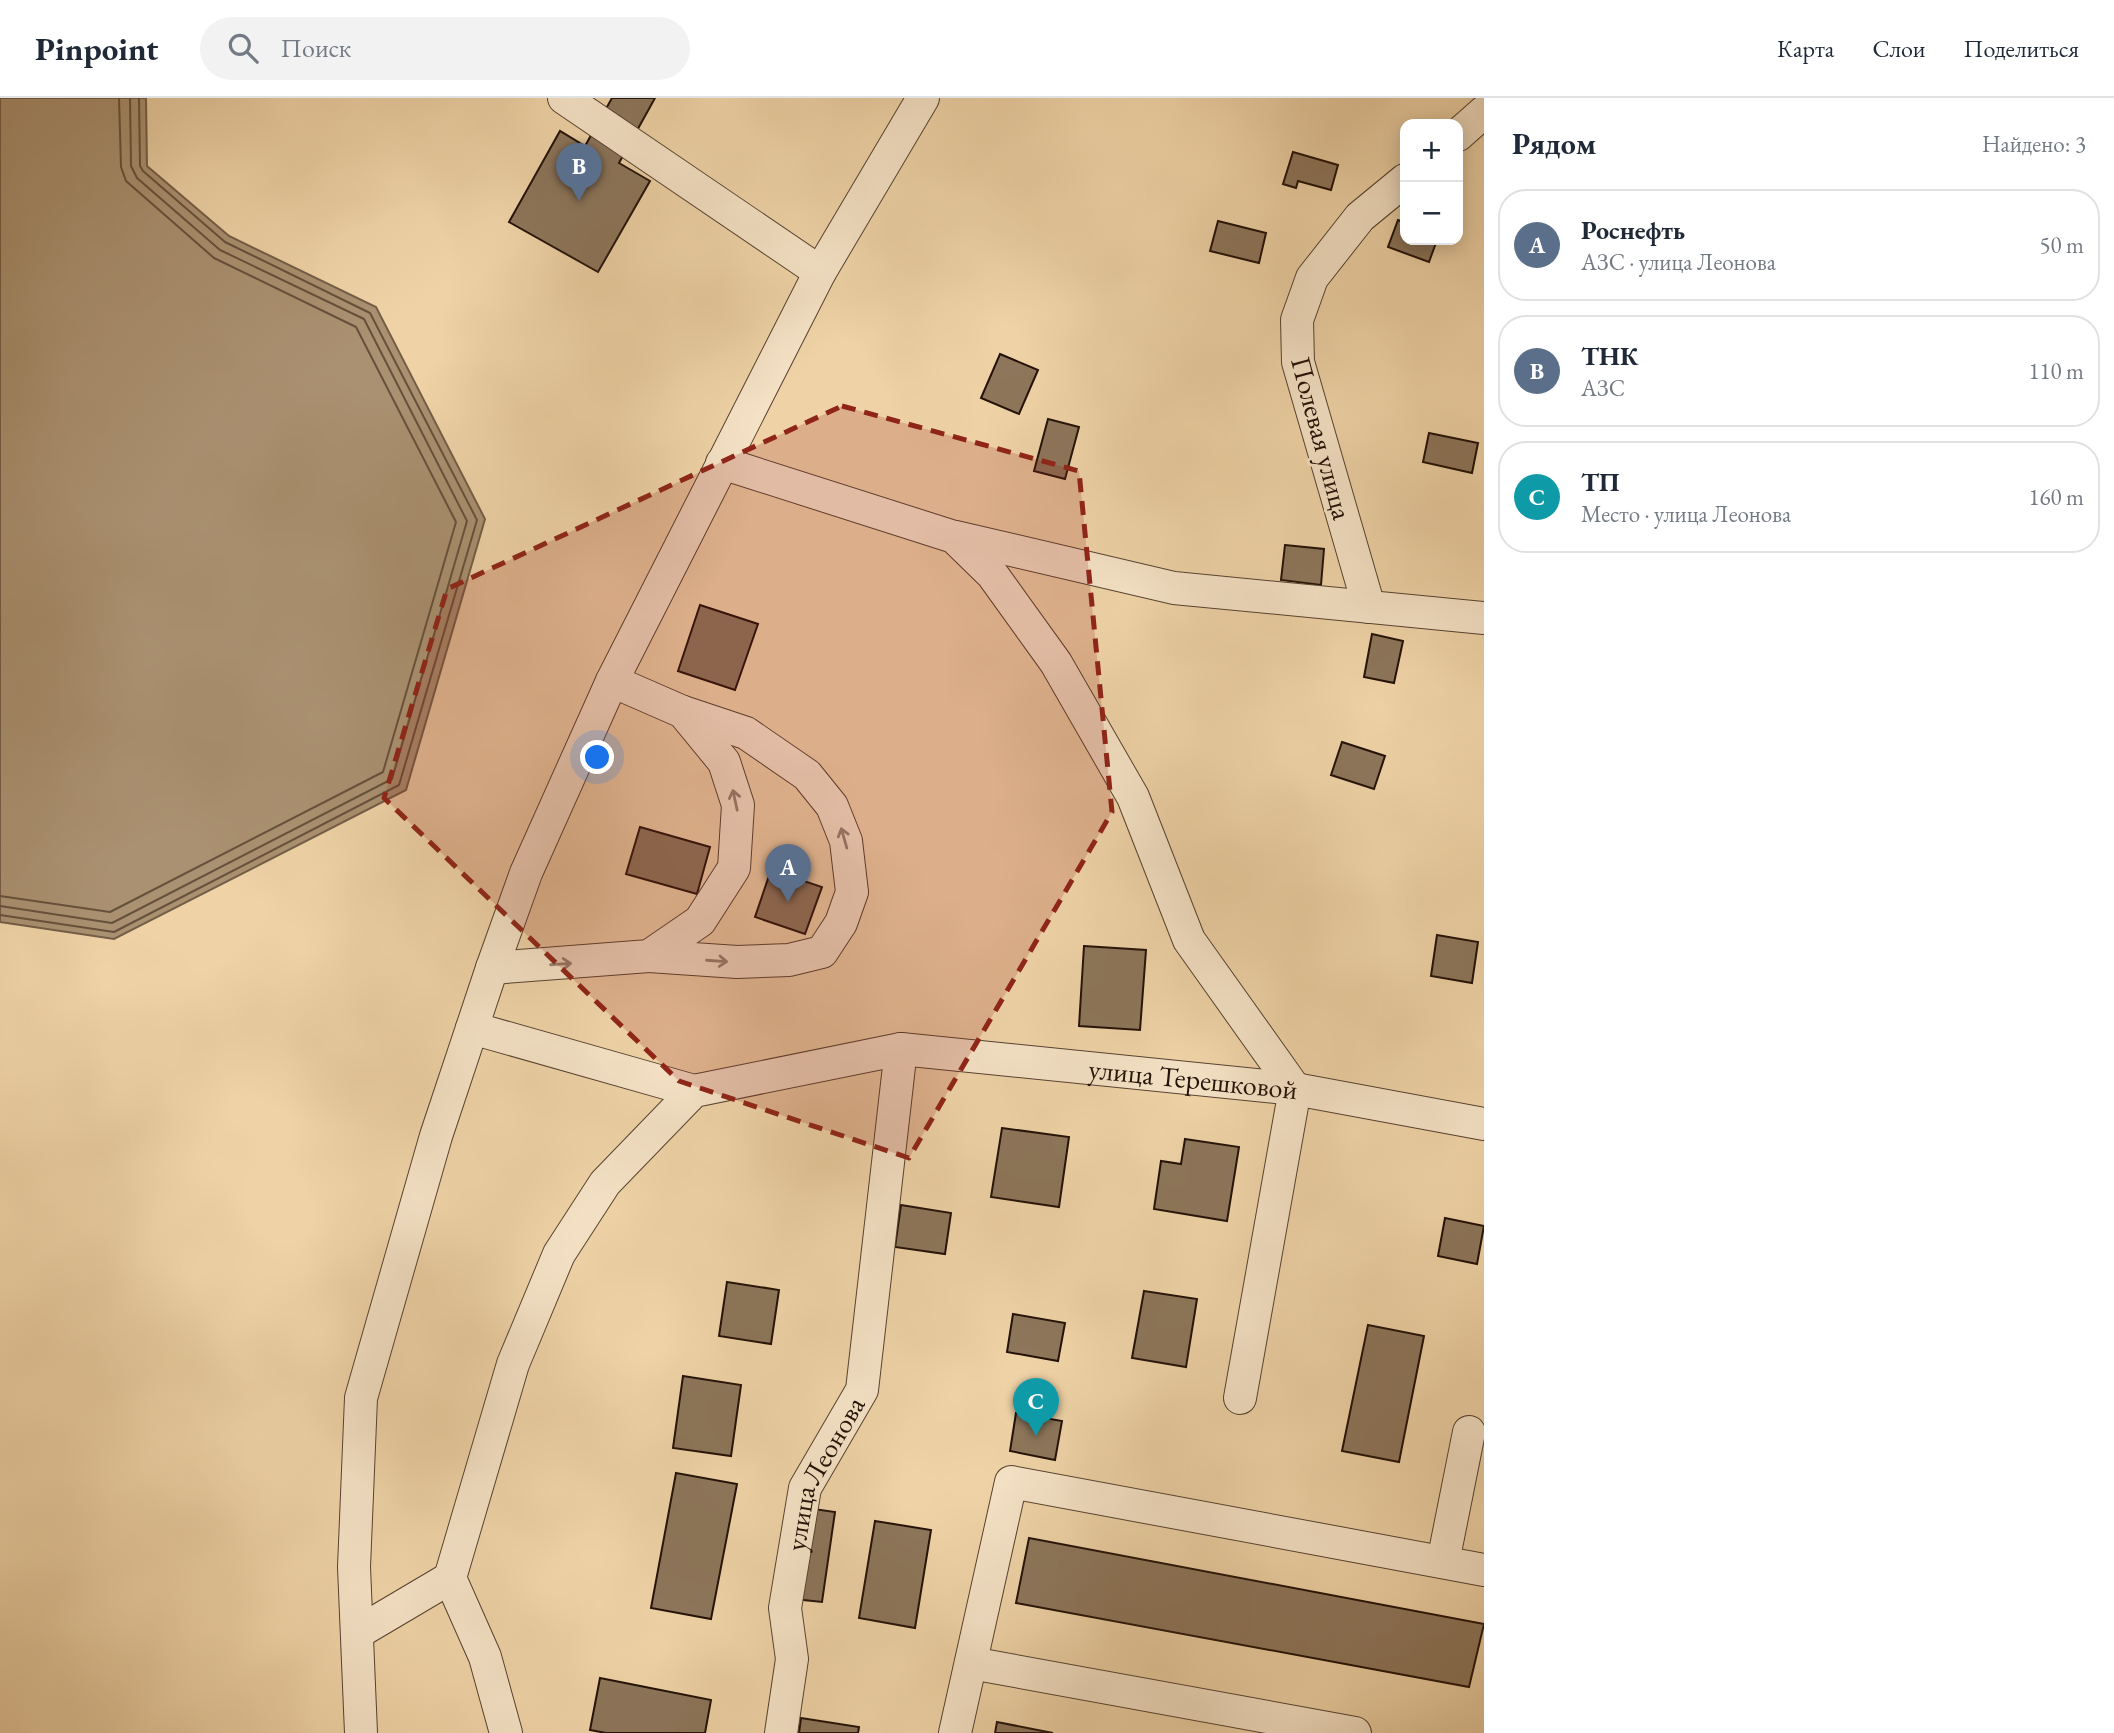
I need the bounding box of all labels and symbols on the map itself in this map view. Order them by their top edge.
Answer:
pin: B [556,143,602,201]
street label: Полевая улица [1283,353,1361,524]
your location [580,740,614,774]
one-way arrow [728,789,742,812]
one-way arrow [837,828,850,850]
pin: A [765,844,811,902]
one-way arrow [706,955,728,968]
one-way arrow [549,957,572,970]
street label: улица Терешковой [1087,1050,1300,1107]
pin: C [1013,1378,1059,1436]
street label: улица Леонова [777,1389,873,1554]

